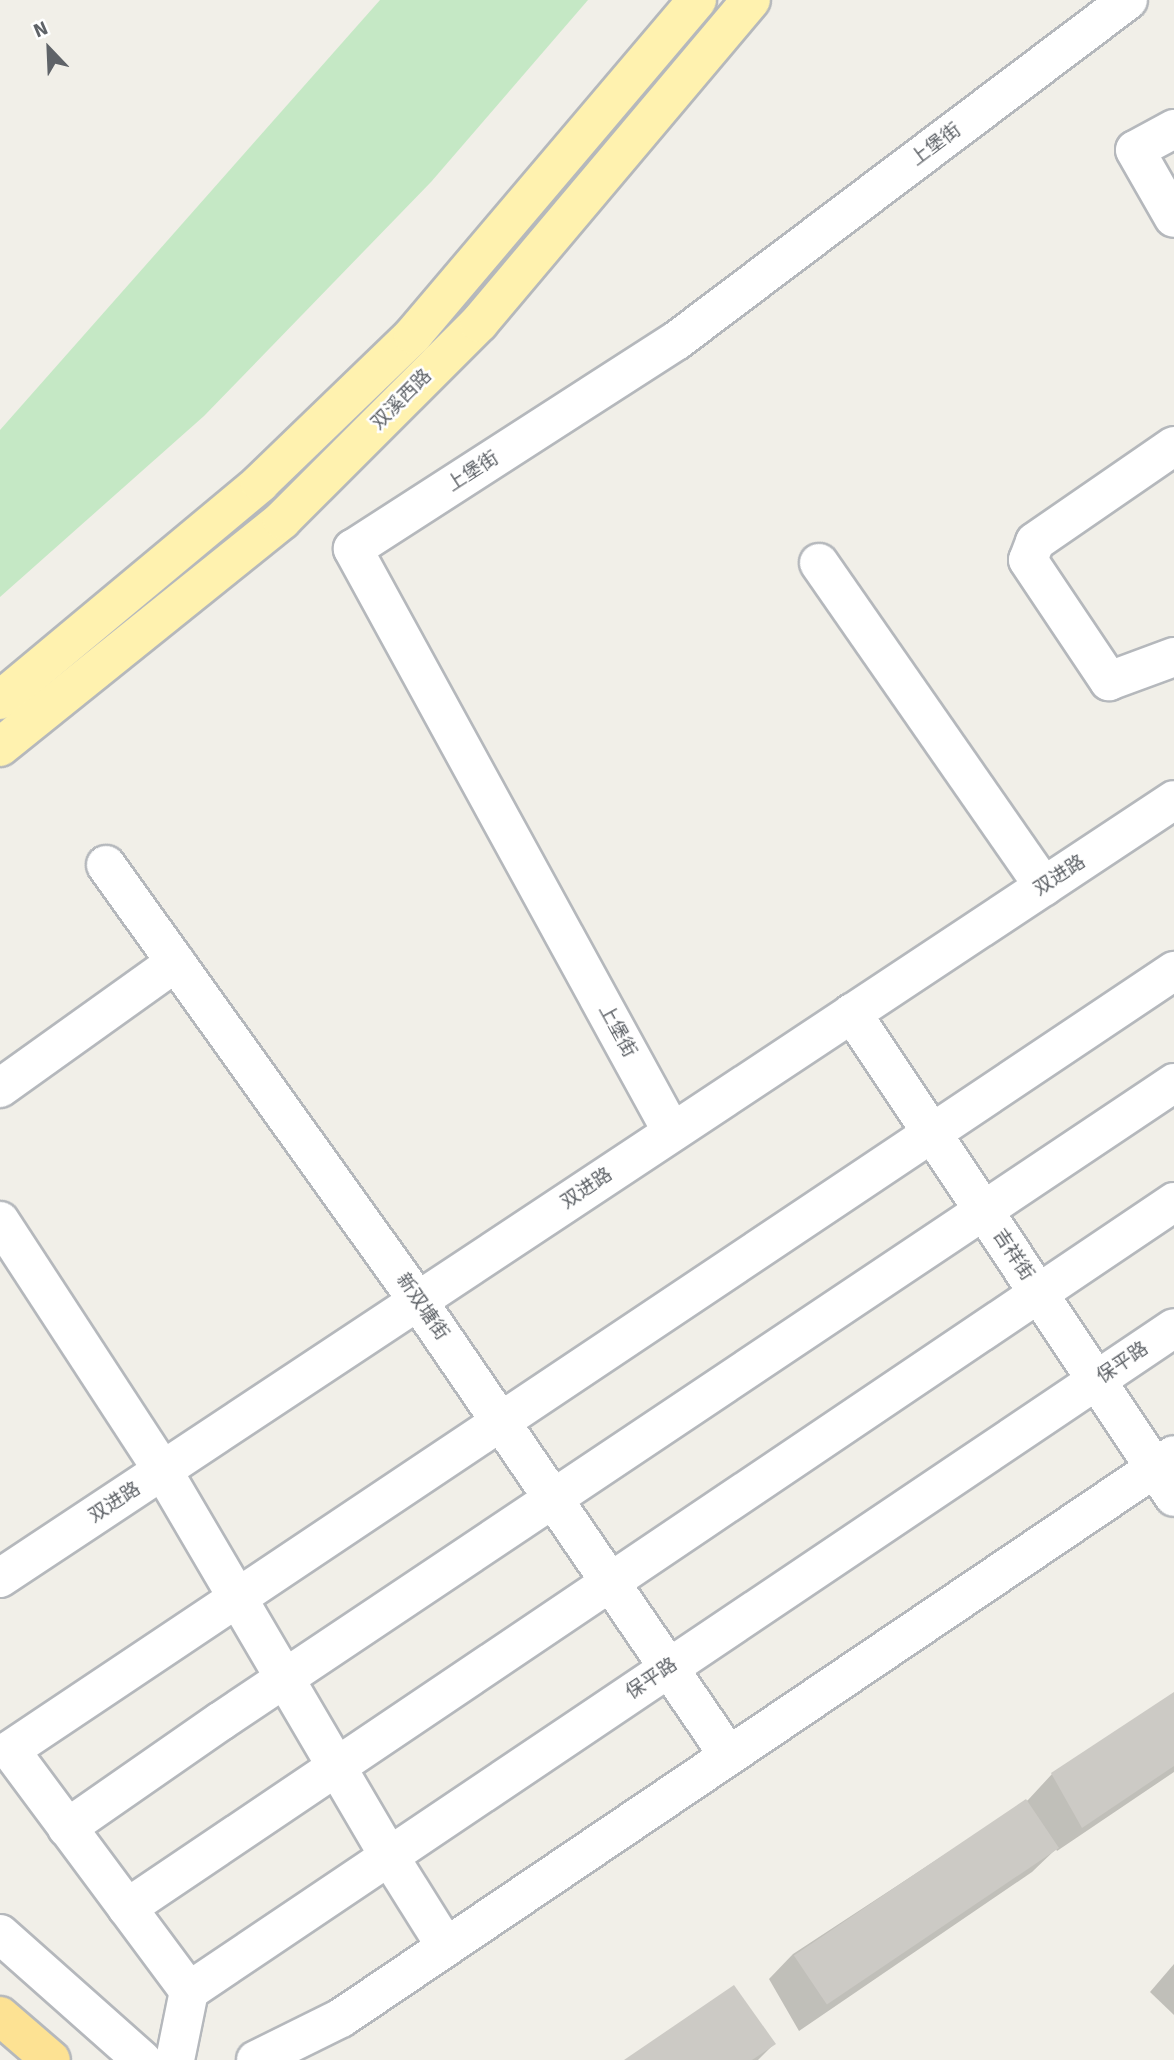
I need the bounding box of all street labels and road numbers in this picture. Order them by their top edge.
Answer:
street label: 上堡街 [906,119,966,171]
street label: 双溪西路 [367,365,437,435]
street label: 上堡街 [443,447,503,497]
street label: 双进路 [1030,851,1090,901]
street label: 上堡街 [593,1001,641,1061]
street label: 双进路 [557,1164,617,1214]
street label: 吉祥街 [988,1225,1038,1285]
street label: 新双塘街 [391,1269,453,1345]
street label: 保平路 [1093,1338,1153,1388]
street label: 双进路 [85,1478,145,1528]
street label: 保平路 [622,1654,682,1704]

